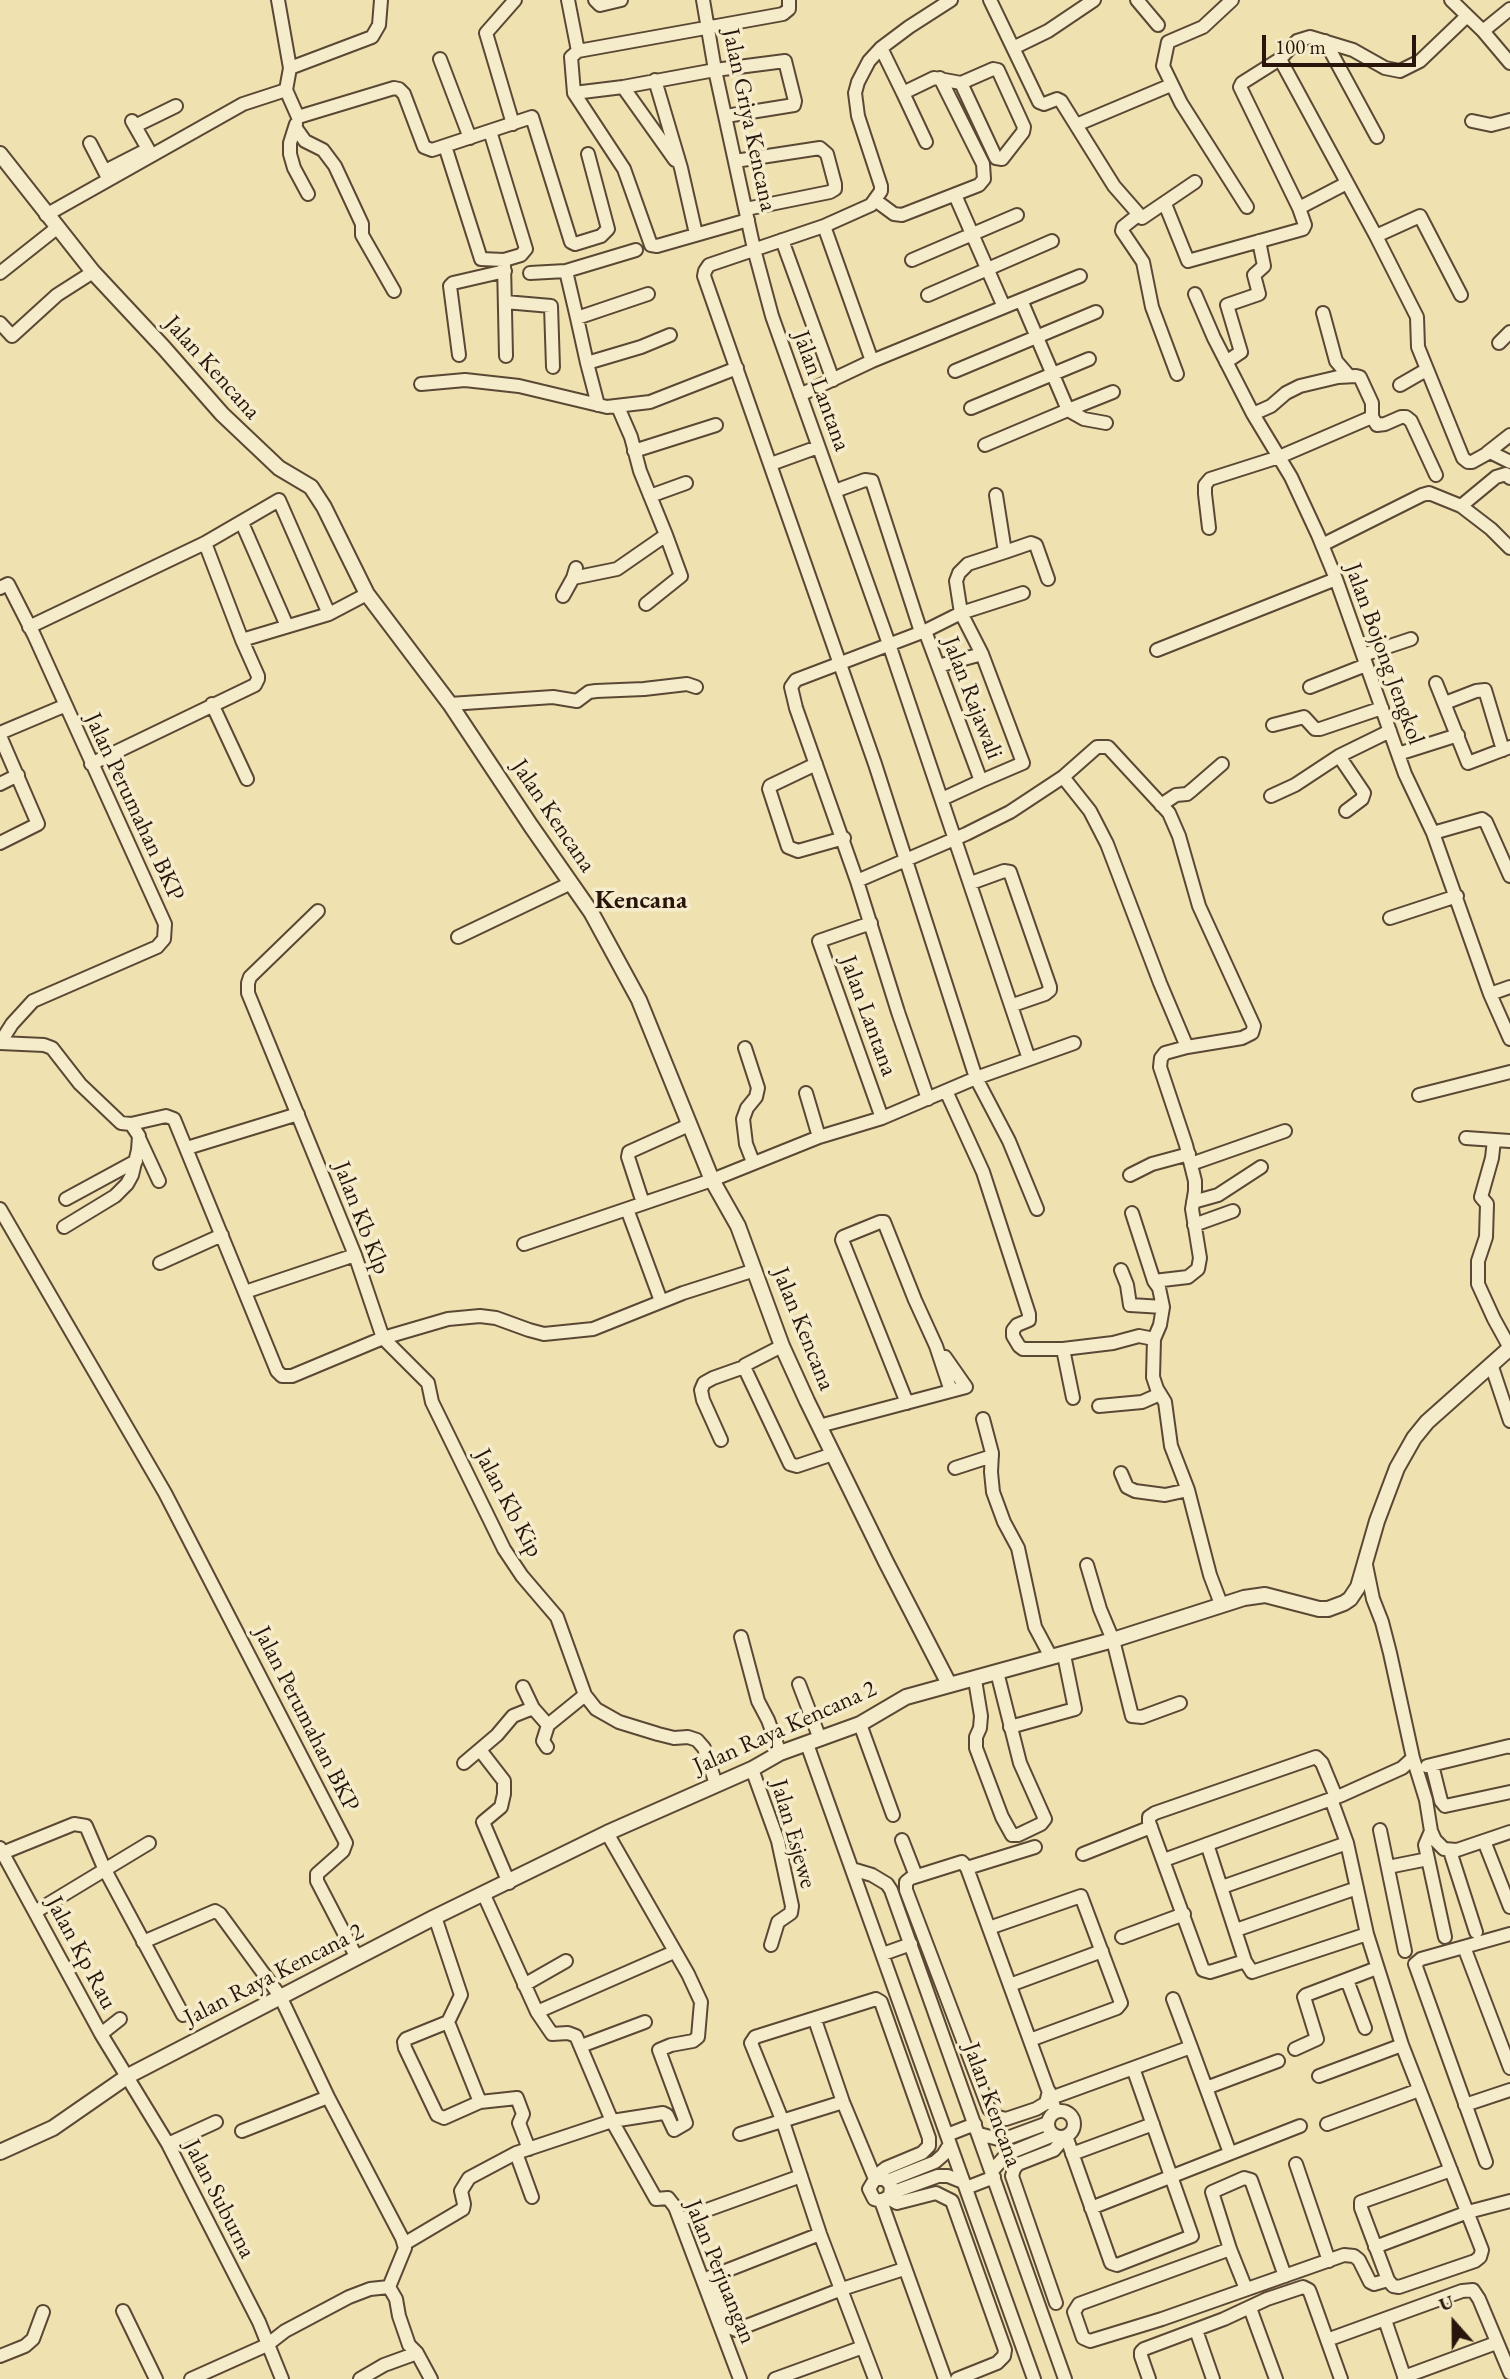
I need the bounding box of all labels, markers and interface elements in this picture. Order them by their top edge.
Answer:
scale bar [1265,21,1419,65]
street label: Jalan Griya Kencana [716,26,782,214]
text: 100 m [1275,33,1326,60]
street label: Jalan Kencana [158,310,266,426]
street label: Jalan Lantana [786,327,856,455]
street label: Jalan Bojong Jengkol [1338,559,1430,749]
street label: Jalan Rajawali [935,633,1009,763]
street label: Jalan Perumahan BKP [78,708,190,906]
street label: Jalan Kencana [505,754,601,878]
district label: Kencana [595,885,687,917]
street label: Jalan Lantana [833,952,903,1080]
street label: Jalan Kb Klp [326,1157,396,1279]
street label: Jalan Kencana [765,1263,841,1395]
street label: Jalan Kb Kip [467,1444,549,1562]
street label: Jalan Perumahan BKP [247,1622,365,1816]
street label: Jalan Raya Kencana 2 [689,1675,881,1781]
street label: Jalan Esjewe [764,1776,822,1892]
street label: Jalan Kp Rau [39,1892,123,2014]
street label: Jalan Raya Kencana 2 [179,1917,369,2033]
street label: Jalan Kencana [956,2039,1028,2171]
street label: Jalan Suburna [177,2135,261,2263]
street label: Jalan Perjuangan [678,2196,762,2348]
north arrow [1419,2288,1489,2358]
text: U [1435,2289,1457,2317]

